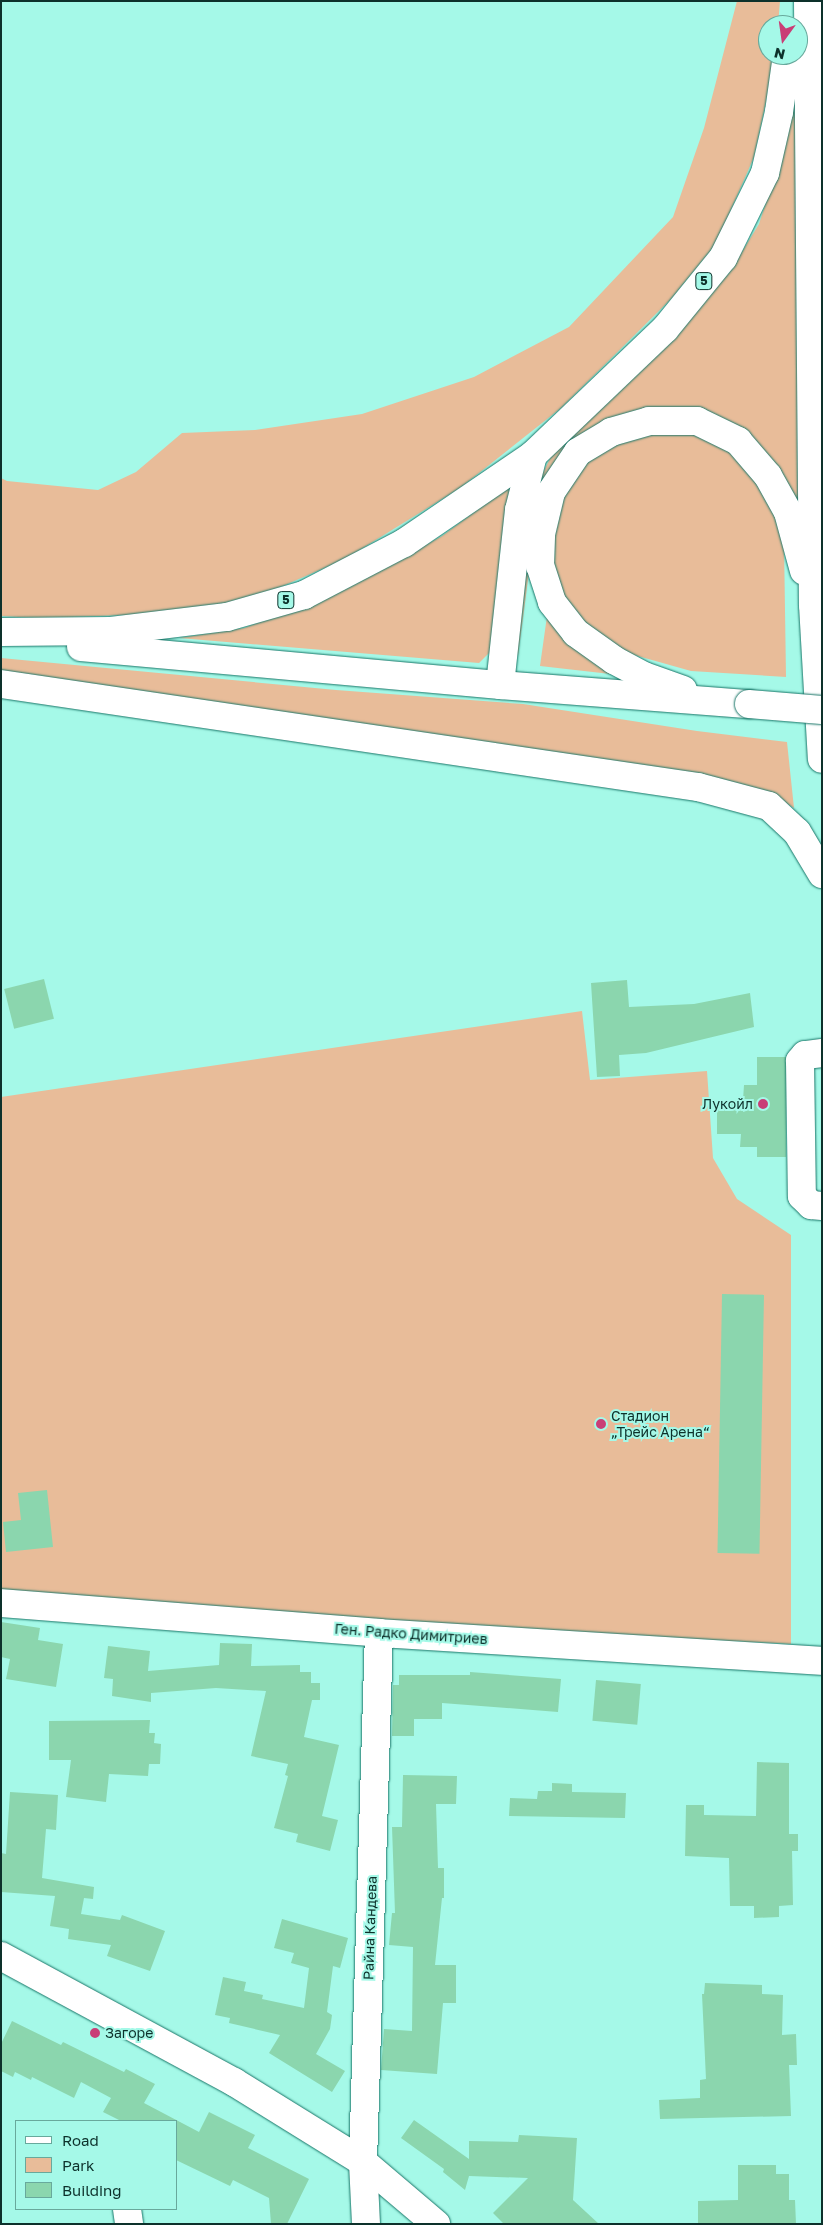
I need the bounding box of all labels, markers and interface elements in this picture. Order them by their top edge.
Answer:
north arrow [758,15,808,65]
text: N [772,45,787,64]
road number: 5 [695,272,713,290]
road number: 5 [277,590,295,610]
place label: Лукойл [702,1096,753,1112]
marker: Лукойл [757,1098,769,1110]
place label: Стадион „Трейс Арена“ [611,1408,710,1440]
marker: Стадион „Трейс Арена“ [595,1418,607,1430]
street label: Ген. Радко Димитриев [334,1620,488,1648]
street label: Райна Кандева [360,1876,380,1980]
place label: Загоре [105,2025,153,2041]
marker: Загоре [89,2027,101,2039]
legend [15,2120,178,2210]
text: Road [62,2131,99,2149]
text: Park [62,2156,94,2174]
text: Building [62,2181,122,2199]

